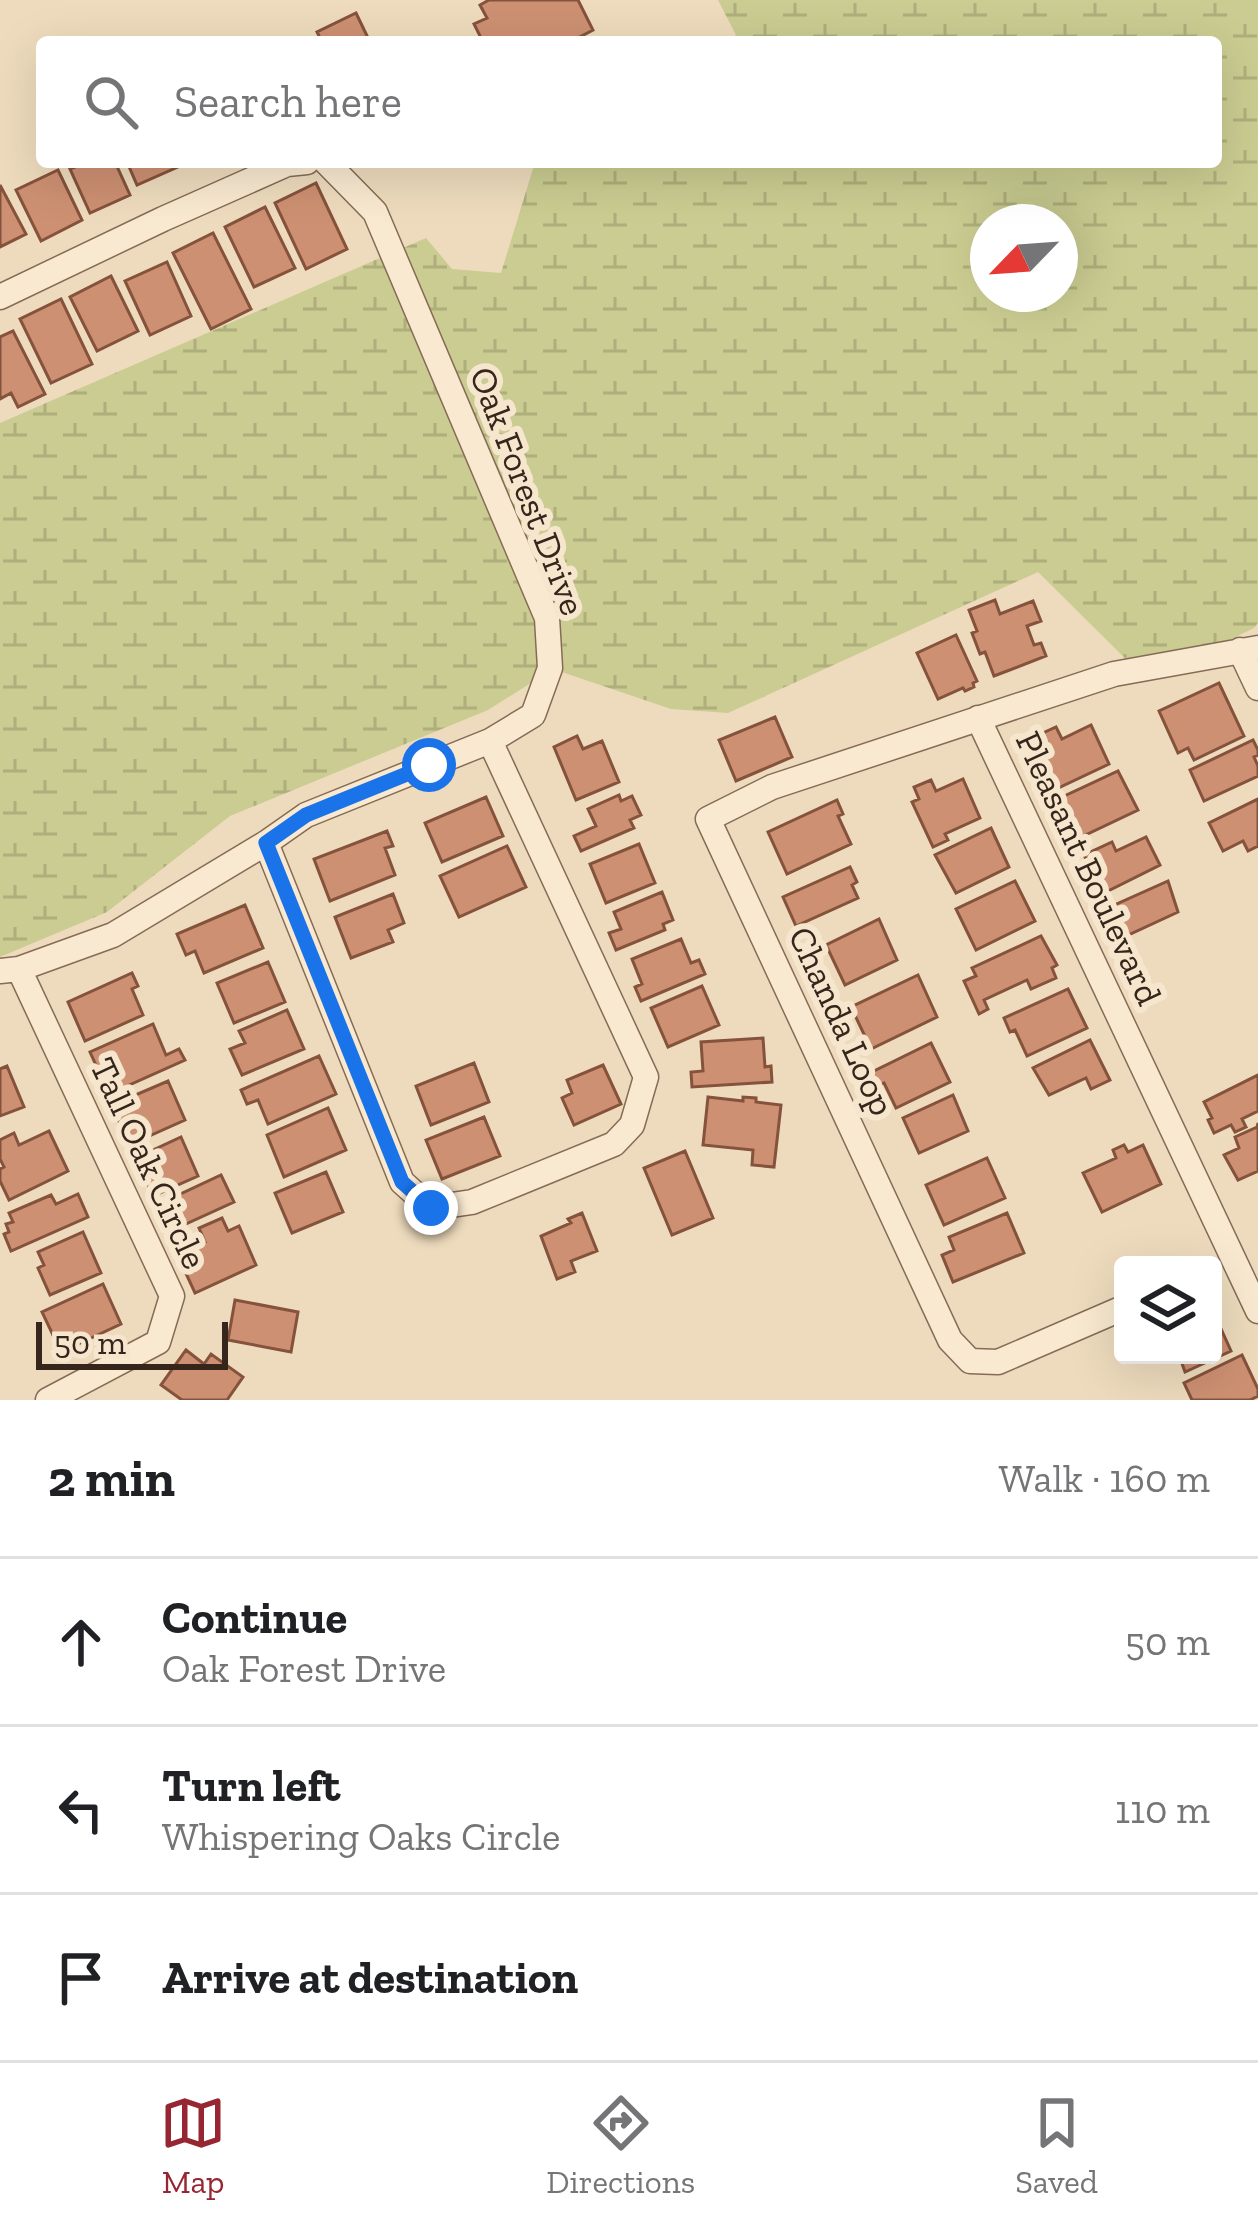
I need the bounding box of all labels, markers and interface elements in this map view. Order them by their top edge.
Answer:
search box [36,36,1222,168]
icon: search [78,69,144,135]
text: Search here [174,75,402,129]
north arrow [970,204,1078,312]
street label: Oak Forest Drive [461,361,595,621]
street label: Pleasant Boulevard [1007,724,1171,1012]
route start [402,738,456,792]
street label: Chanda Loop [780,920,904,1122]
street label: Tall Oak Circle [81,1051,217,1275]
route end [404,1181,458,1235]
map controls [1114,1256,1222,1364]
button: layers [1114,1256,1222,1364]
scale bar [36,1316,228,1369]
text: 50 m [54,1323,126,1362]
text: 2 min [48,1448,175,1509]
text: Walk · 160 m [999,1455,1210,1502]
text: Continue [162,1591,347,1645]
icon: ahead [48,1609,114,1675]
text: 50 m [1125,1618,1210,1665]
text: Oak Forest Drive [162,1645,446,1692]
text: Turn left [162,1759,340,1813]
icon: left [48,1777,114,1843]
text: 110 m [1115,1786,1210,1833]
text: Whispering Oaks Circle [162,1813,560,1860]
icon: arrive [48,1945,114,2011]
text: Arrive at destination [162,1951,578,2005]
tab: Map [160,2090,226,2201]
tab: Directions [546,2090,695,2201]
tab: Saved [1015,2090,1098,2201]

